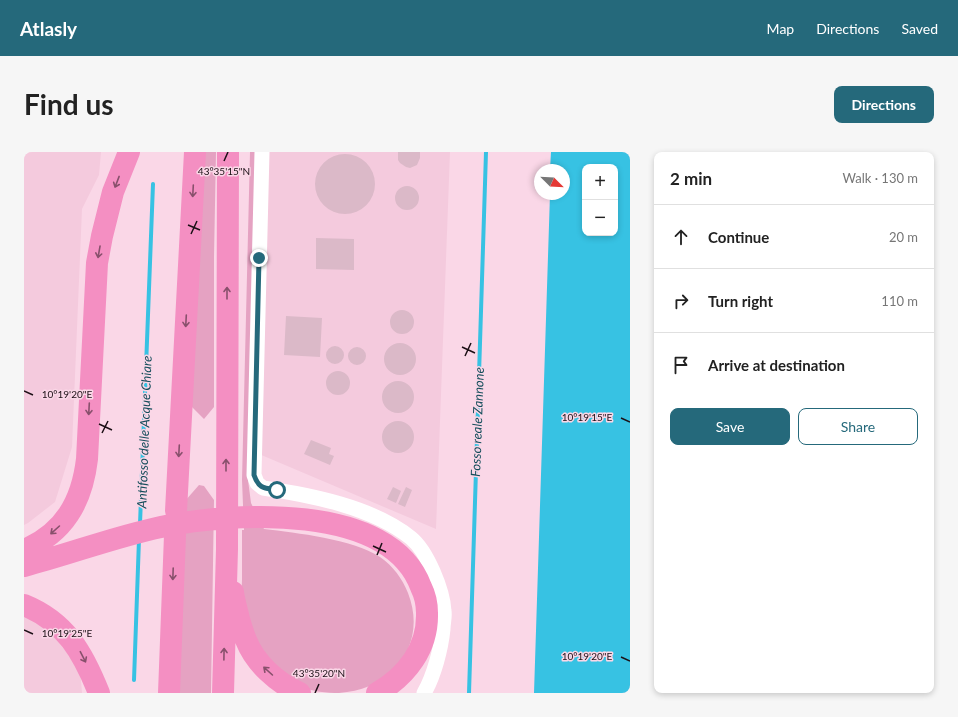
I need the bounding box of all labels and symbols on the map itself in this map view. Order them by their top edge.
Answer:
north arrow [534,164,570,200]
text: 43°35'15"N [198,165,250,177]
one-way arrow [112,176,120,188]
one-way arrow [189,184,197,197]
one-way arrow [95,245,103,258]
route end [250,249,268,267]
one-way arrow [224,287,231,300]
one-way arrow [182,314,189,327]
water label: Antifosso delle Acque Chiare [133,355,155,510]
water label: Fosso reale Zannone [467,367,487,477]
text: 10°19'20"E [42,388,92,400]
one-way arrow [86,402,93,415]
text: 10°19'15"E [562,411,612,423]
one-way arrow [175,444,182,457]
one-way arrow [223,459,230,472]
route start [268,481,286,499]
one-way arrow [50,525,60,535]
one-way arrow [169,567,177,580]
text: 10°19'25"E [42,627,92,639]
one-way arrow [220,648,228,661]
text: 10°19'20"E [562,650,612,662]
one-way arrow [80,651,87,663]
one-way arrow [263,667,273,676]
text: 43°35'20"N [293,667,345,679]

